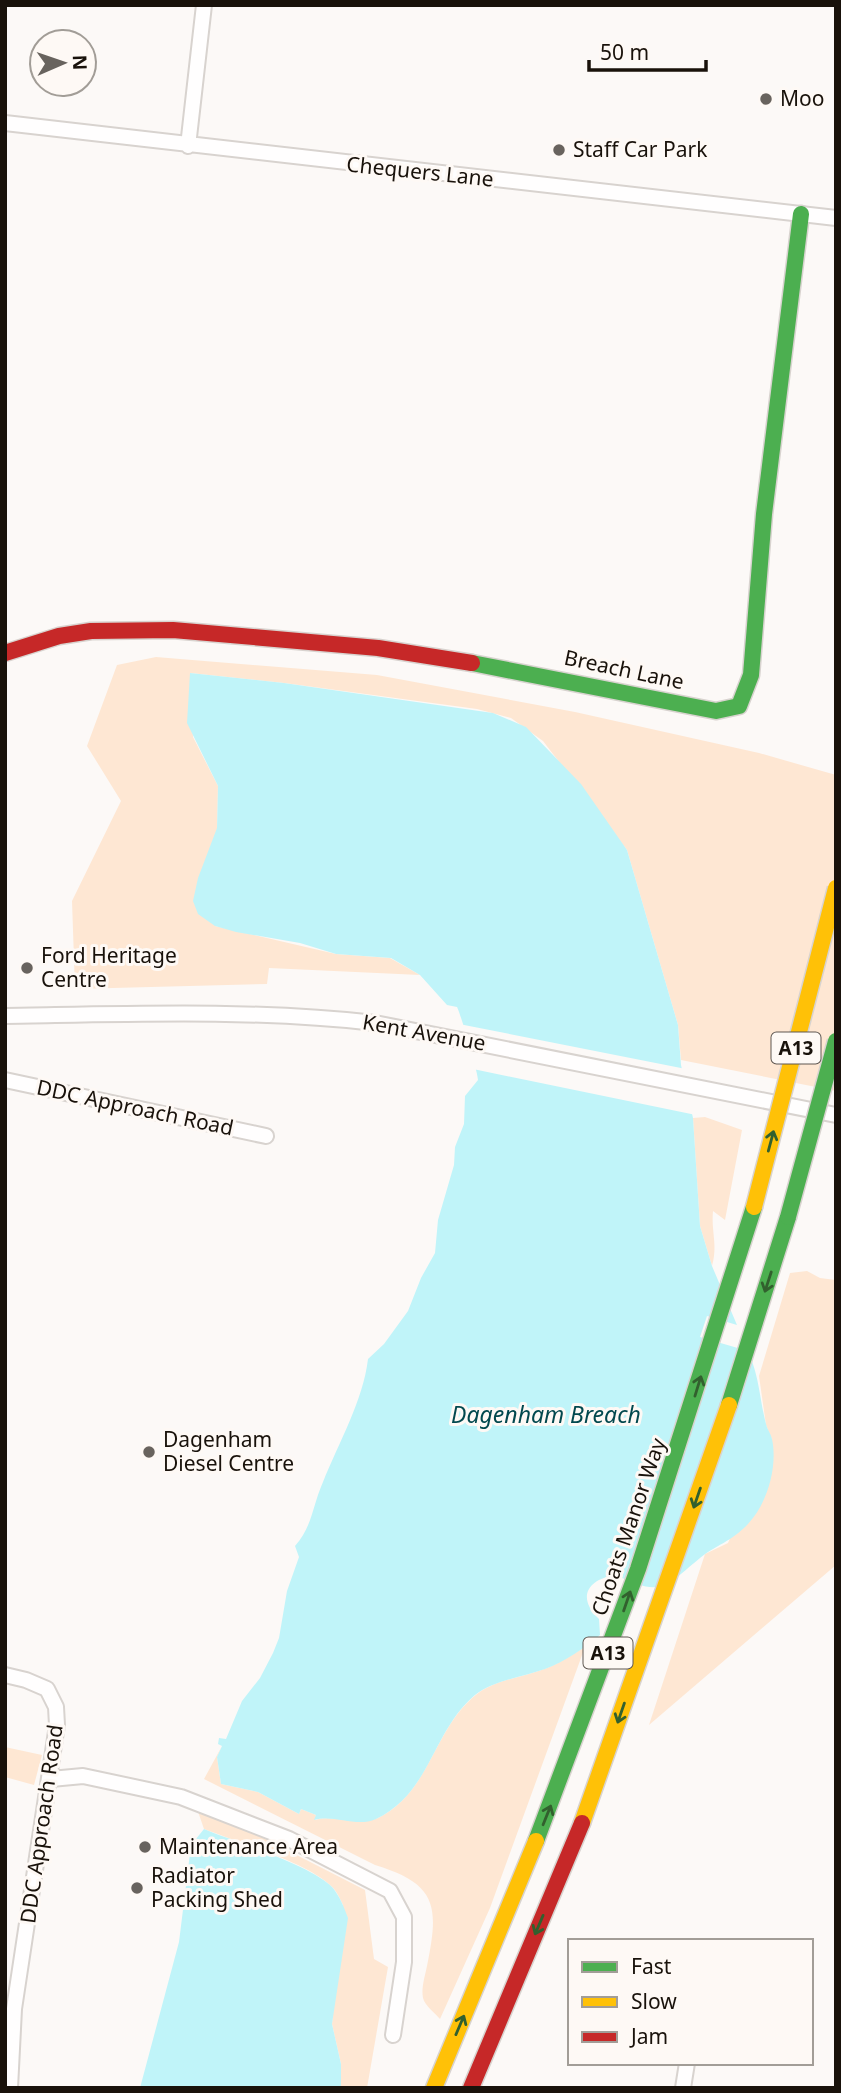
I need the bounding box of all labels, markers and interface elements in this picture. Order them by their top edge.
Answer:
north arrow [28,28,98,98]
scale bar [589,28,706,72]
text: 50 m [600,38,649,66]
text: N [67,54,93,71]
place label: Moo [780,84,824,112]
marker: Moo [758,91,774,107]
place label: Staff Car Park [573,135,708,163]
marker: Staff Car Park [551,142,567,158]
street label: Chequers Lane [345,149,495,193]
street label: Breach Lane [562,643,687,695]
place label: Ford Heritage Centre [41,941,177,993]
marker: Ford Heritage Centre [19,960,35,976]
street label: Kent Avenue [360,1007,488,1057]
road number: A13 [772,1032,820,1064]
street label: DDC Approach Road [34,1072,236,1142]
one-way arrow [765,1130,778,1153]
one-way arrow [760,1270,773,1292]
one-way arrow [693,1375,706,1397]
water label: Dagenham Breach [451,1398,641,1430]
place label: Dagenham Diesel Centre [163,1425,294,1477]
street label: Choats Manor Way [585,1434,672,1619]
marker: Dagenham Diesel Centre [141,1444,157,1460]
one-way arrow [690,1487,703,1509]
one-way arrow [621,1591,634,1613]
road number: A13 [584,1638,632,1668]
one-way arrow [614,1701,626,1723]
street label: DDC Approach Road [13,1723,69,1925]
one-way arrow [542,1804,555,1826]
place label: Maintenance Area [159,1832,338,1860]
marker: Maintenance Area [137,1839,153,1855]
place label: Radiator Packing Shed [151,1861,283,1913]
marker: Radiator Packing Shed [129,1880,145,1896]
one-way arrow [532,1913,545,1935]
legend [568,1939,813,2065]
text: Fast [631,1952,672,1980]
text: Slow [631,1987,677,2015]
one-way arrow [455,2015,468,2036]
text: Jam [629,2022,668,2050]

